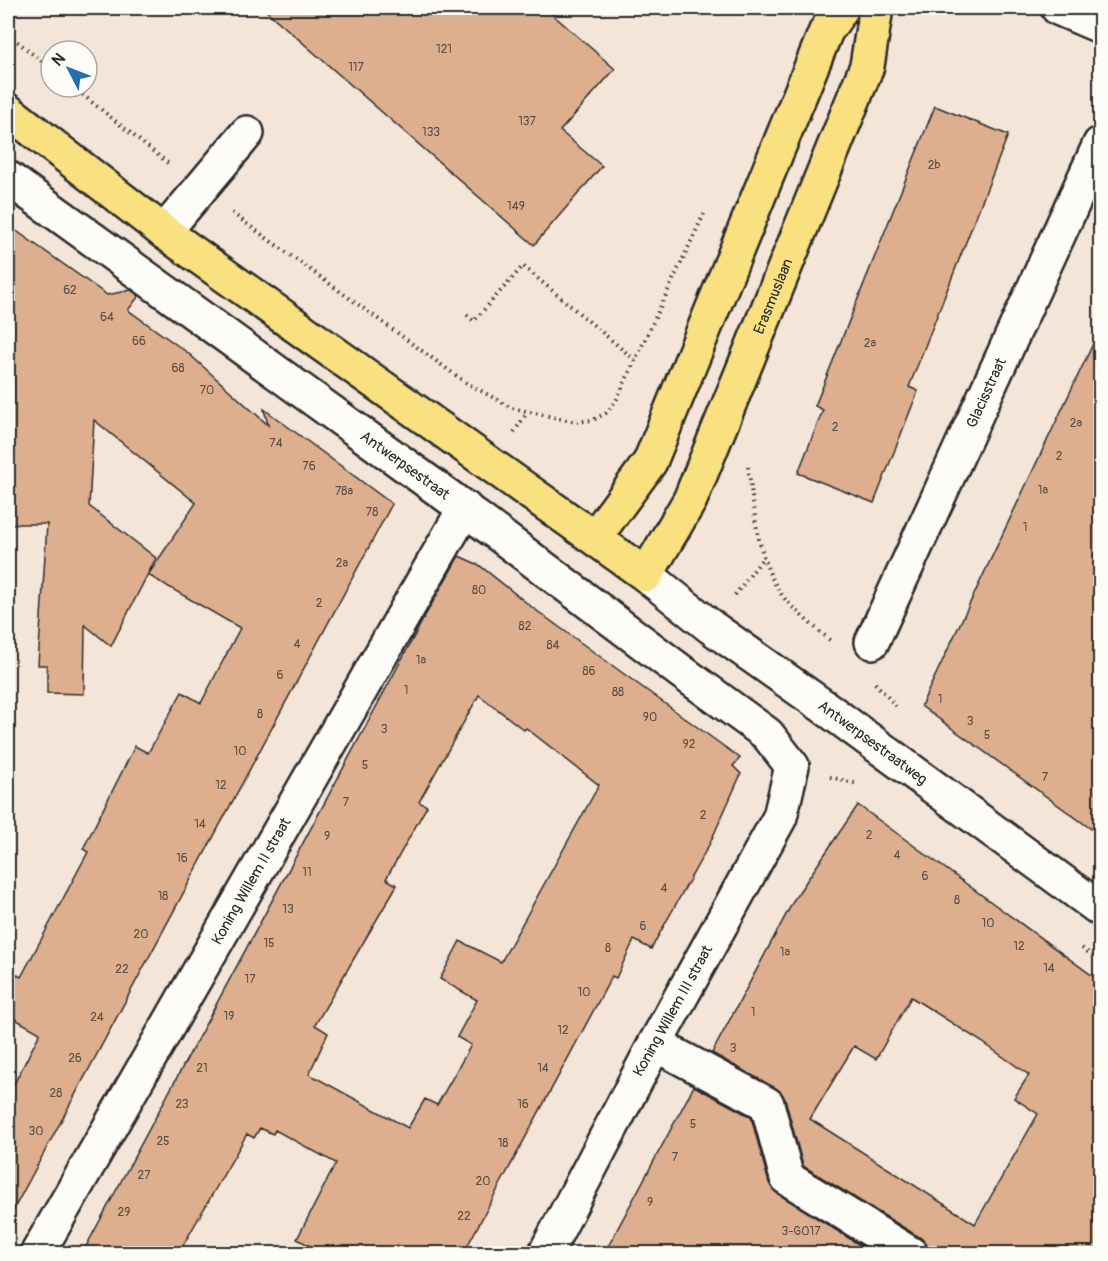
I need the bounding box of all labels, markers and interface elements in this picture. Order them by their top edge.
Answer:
north arrow [39,39,99,99]
house number: 121 [436,42,452,57]
text: N [48,49,70,70]
house number: 117 [348,60,365,75]
house number: 137 [518,114,537,129]
house number: 133 [422,125,440,140]
house number: 2b [928,158,940,173]
house number: 149 [507,199,525,214]
street label: Erasmuslaan [749,256,797,337]
house number: 62 [63,283,77,298]
house number: 64 [100,310,114,325]
house number: 66 [132,334,146,349]
house number: 2a [864,336,877,351]
street label: Glacisstraat [962,354,1011,431]
house number: 68 [171,361,185,376]
house number: 70 [200,383,214,398]
house number: 2a [1070,416,1083,431]
house number: 2 [832,420,839,435]
street label: Antwerpsestraat [357,426,454,504]
house number: 74 [269,436,283,451]
house number: 2 [1056,449,1063,464]
house number: 76 [302,459,316,474]
house number: 1a [1038,483,1049,498]
house number: 78a [335,484,353,499]
house number: 78 [366,505,378,520]
house number: 1 [1023,520,1027,535]
house number: 2a [336,556,349,571]
house number: 80 [472,583,486,598]
house number: 2 [316,596,323,611]
house number: 82 [519,619,532,634]
house number: 4 [294,637,301,652]
house number: 84 [546,638,560,653]
house number: 1a [416,653,427,668]
house number: 86 [582,664,596,679]
house number: 6 [277,668,284,683]
house number: 1 [404,683,408,698]
house number: 88 [612,685,624,700]
house number: 1 [938,692,942,707]
street label: Antwerpsestraatweg [814,696,931,789]
house number: 8 [257,707,263,722]
house number: 90 [643,710,657,725]
house number: 3 [967,714,974,729]
house number: 3 [381,722,388,737]
house number: 5 [984,728,990,743]
house number: 92 [683,737,696,752]
house number: 10 [234,744,246,759]
house number: 5 [362,758,368,773]
house number: 7 [1042,770,1049,785]
house number: 12 [215,778,227,793]
house number: 7 [343,795,350,810]
house number: 2 [700,808,707,823]
street label: Koning Willem II straat [207,813,295,948]
house number: 14 [194,817,206,832]
house number: 2 [866,828,873,843]
house number: 9 [324,829,330,844]
house number: 4 [894,848,901,863]
house number: 16 [176,851,188,866]
house number: 11 [302,865,312,880]
house number: 6 [922,869,929,884]
house number: 4 [661,881,668,896]
house number: 18 [158,889,168,904]
house number: 8 [954,893,960,908]
house number: 13 [282,902,294,917]
house number: 10 [982,916,994,931]
house number: 6 [640,919,647,934]
house number: 20 [134,927,148,942]
house number: 15 [263,936,275,951]
house number: 12 [1013,939,1025,954]
house number: 8 [605,941,611,956]
street label: Koning Willem III straat [629,941,717,1080]
house number: 1a [780,945,791,960]
house number: 14 [1043,961,1055,976]
house number: 22 [115,962,129,977]
house number: 17 [244,972,256,987]
house number: 10 [578,985,590,1000]
house number: 1 [751,1005,755,1020]
house number: 19 [224,1009,234,1024]
house number: 24 [90,1010,104,1025]
house number: 12 [557,1023,569,1038]
house number: 3 [730,1041,737,1056]
house number: 26 [68,1051,82,1066]
house number: 21 [196,1061,208,1076]
house number: 14 [537,1061,549,1076]
house number: 28 [50,1086,62,1101]
house number: 23 [175,1097,189,1112]
house number: 16 [517,1097,529,1112]
house number: 5 [690,1117,696,1132]
house number: 30 [29,1124,43,1139]
house number: 25 [156,1134,170,1149]
house number: 18 [498,1136,508,1151]
house number: 7 [672,1150,679,1165]
house number: 27 [137,1168,151,1183]
house number: 20 [476,1174,490,1189]
house number: 9 [647,1195,653,1210]
house number: 29 [118,1205,130,1220]
house number: 22 [457,1209,471,1224]
house number: 3-G017 [781,1224,821,1239]

